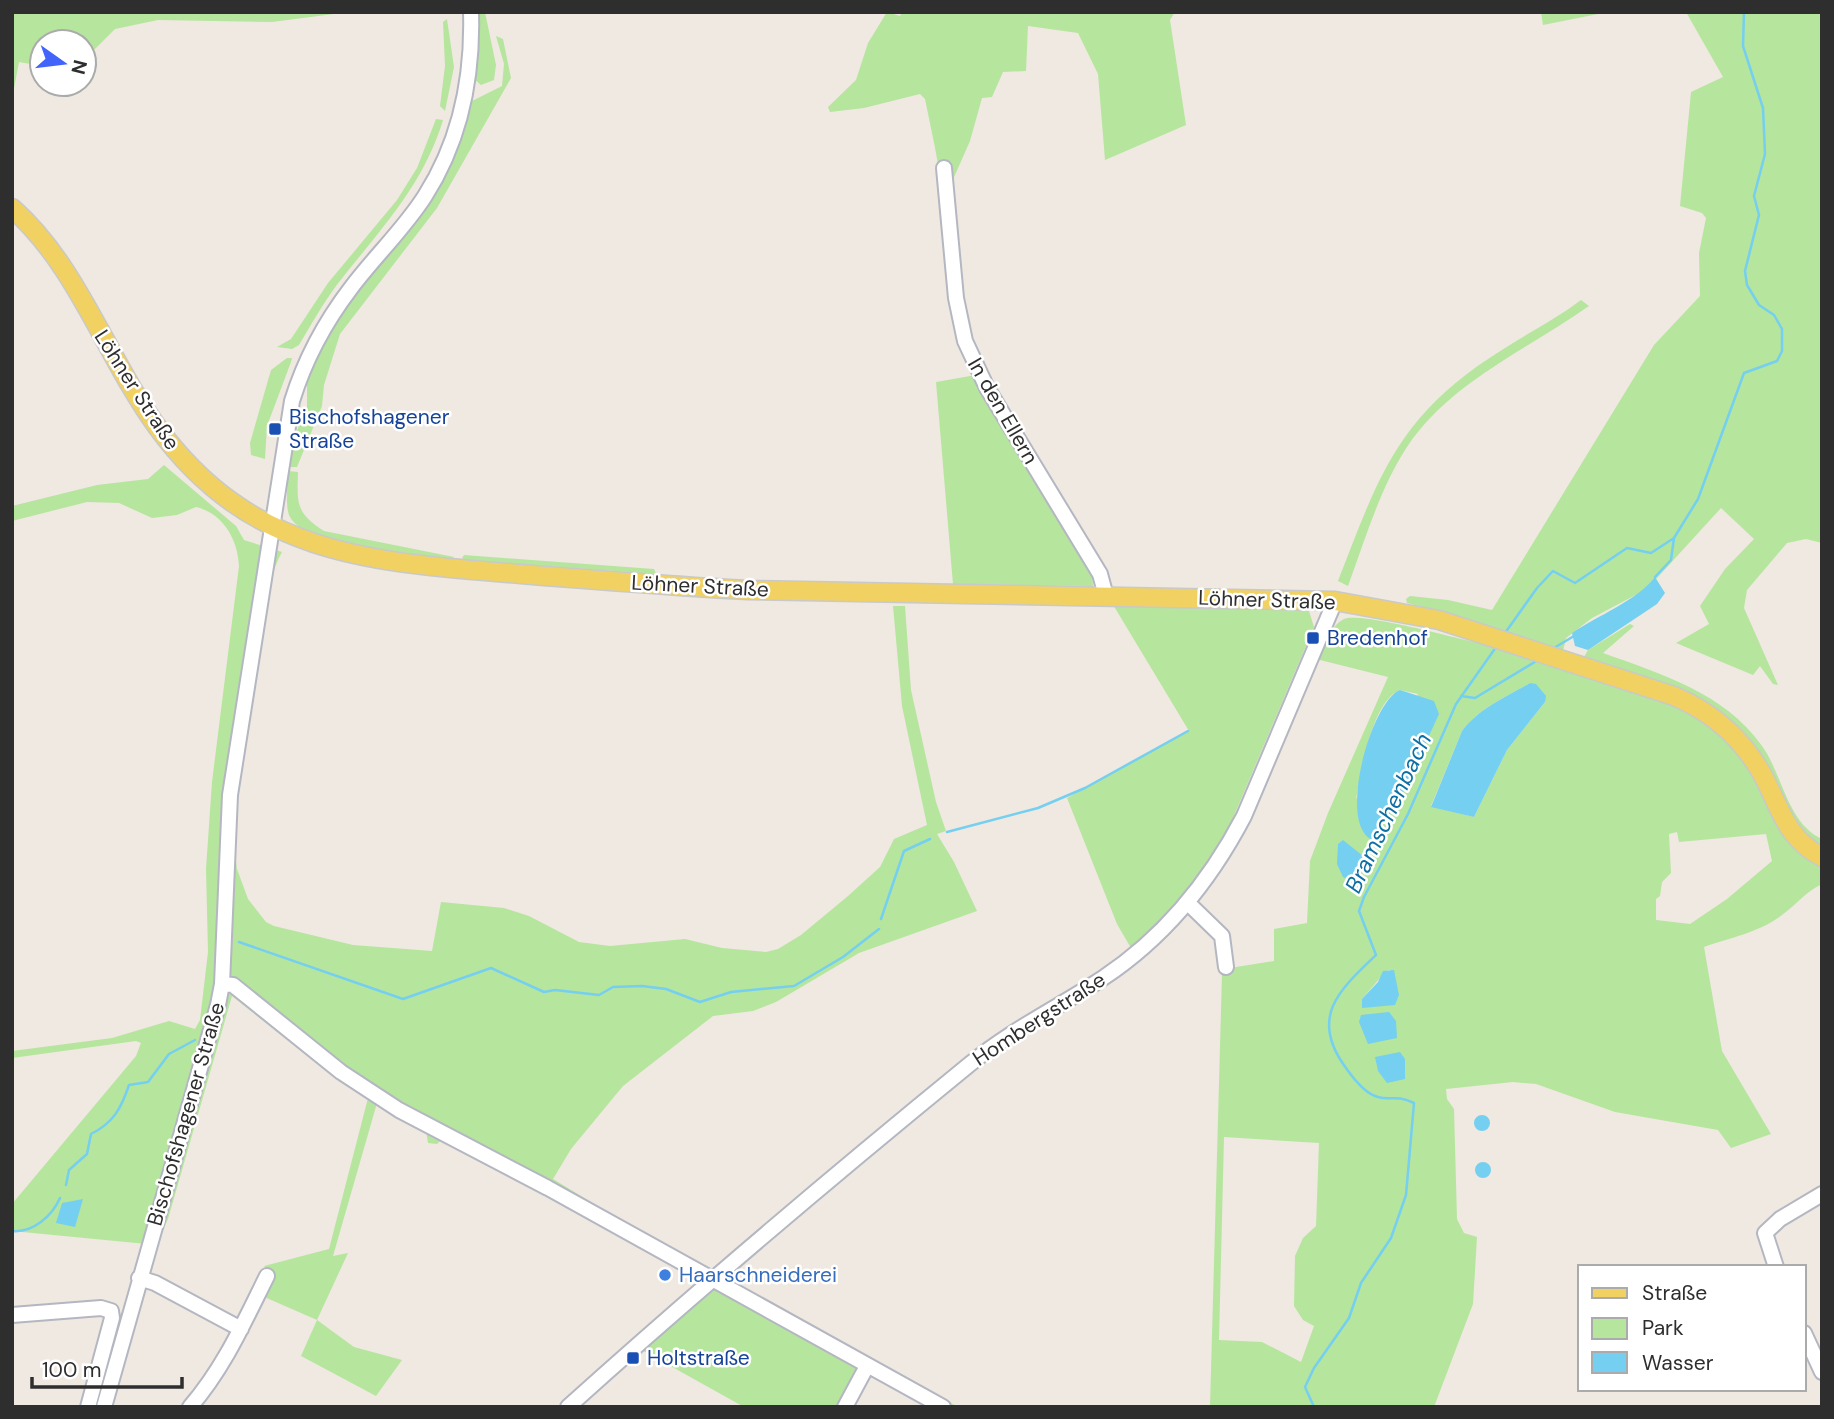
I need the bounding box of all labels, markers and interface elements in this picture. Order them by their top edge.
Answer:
north arrow [28,28,98,98]
text: N [65,57,93,77]
street label: Löhner Straße [88,325,186,455]
street label: In den Ellern [961,353,1045,469]
place label: Bischofshagener Straße [289,403,450,455]
marker: Bischofshagener Straße [267,421,283,437]
street label: Löhner Straße [631,568,770,604]
street label: Löhner Straße [1198,584,1336,616]
place label: Bredenhof [1327,624,1428,652]
marker: Bredenhof [1305,630,1321,646]
water label: Bramschenbach [1338,728,1438,898]
street label: Hombergstraße [967,966,1111,1072]
street label: Bischofshagener Straße [141,999,231,1229]
place label: Haarschneiderei [679,1261,837,1289]
legend [1578,1265,1806,1391]
marker: Haarschneiderei [657,1267,673,1283]
text: Straße [1642,1279,1707,1307]
text: Park [1642,1314,1684,1342]
place label: Holtstraße [647,1344,750,1372]
scale bar [32,1346,182,1390]
text: Wasser [1642,1349,1714,1377]
marker: Holtstraße [625,1350,641,1366]
text: 100 m [42,1356,102,1384]

